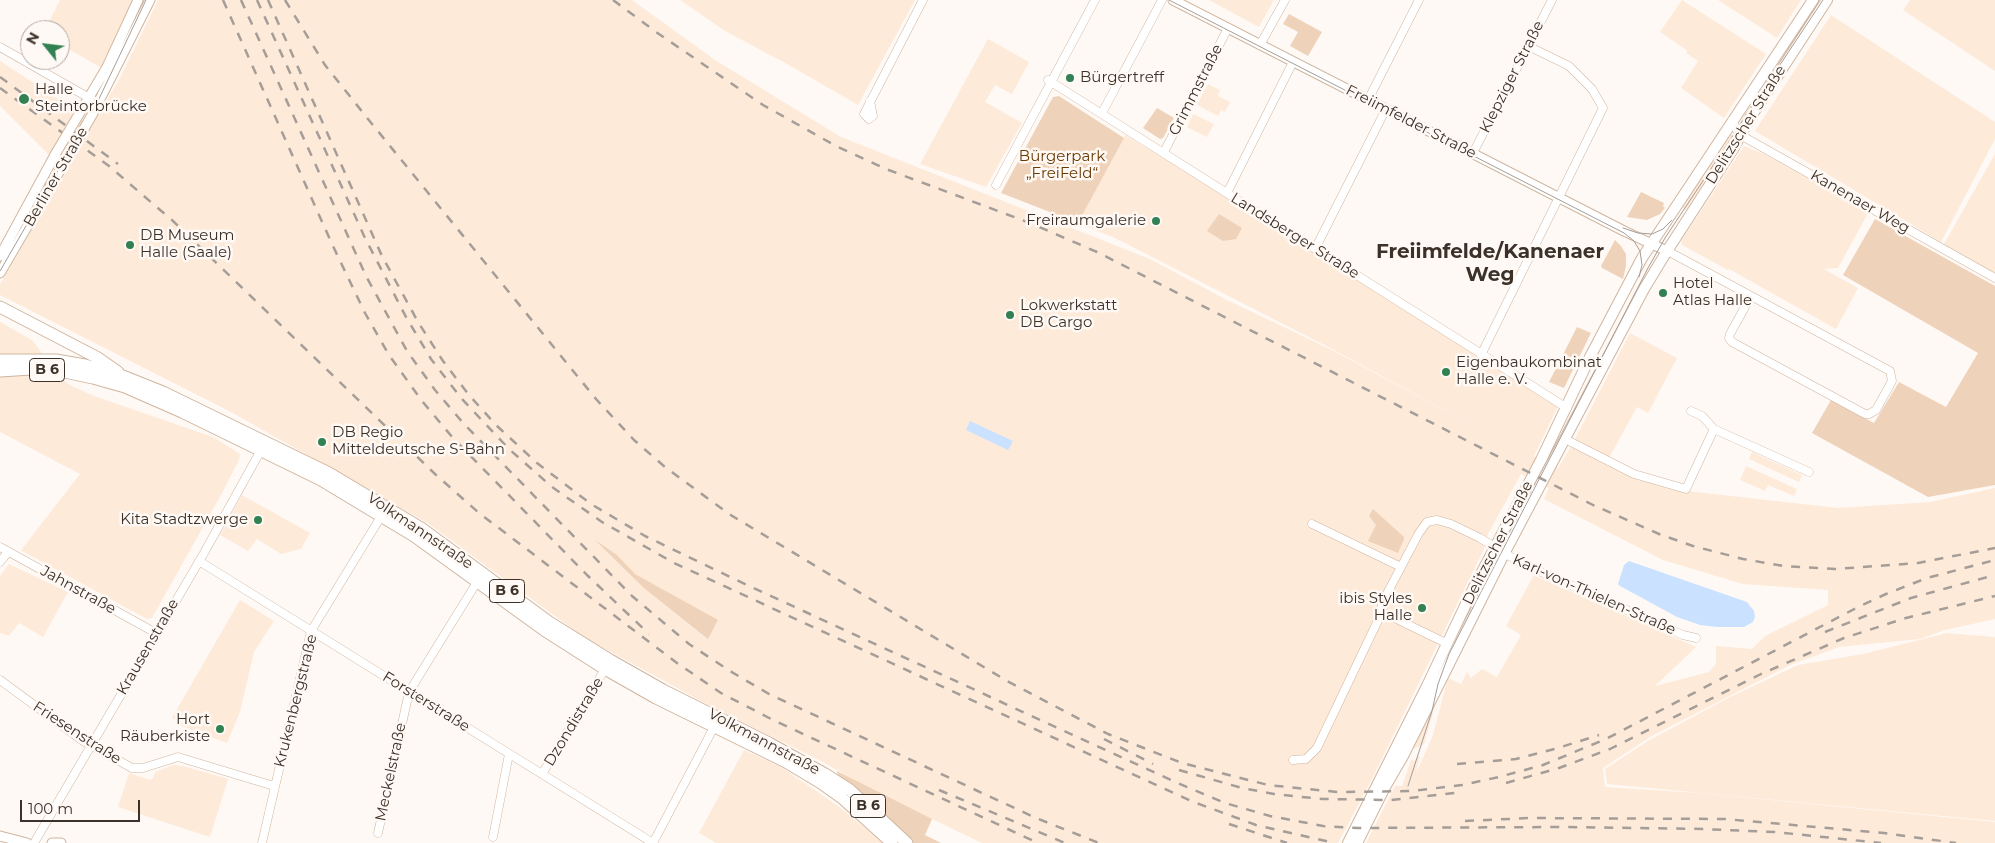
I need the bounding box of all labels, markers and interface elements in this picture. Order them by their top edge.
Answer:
street label: Klepziger Straße [1476,18,1548,136]
north arrow [20,20,70,70]
text: N [22,29,43,48]
street label: Grimmstraße [1165,41,1227,139]
street label: Delitzscher Straße [1702,62,1790,188]
place label: Bürgertreff [1080,69,1164,87]
marker: Bürgertreff [1064,72,1076,84]
place label: Halle Steintorbrücke [35,81,147,116]
street label: Freiimfelder Straße [1343,81,1479,163]
marker: Halle Steintorbrücke [17,92,31,106]
street label: Berliner Straße [20,124,92,230]
park label: Bürgerpark „FreiFeld“ [1019,148,1105,183]
street label: Kanenaer Weg [1807,166,1913,238]
street label: Landsberger Straße [1227,189,1363,283]
place label: Freiraumgalerie [1026,212,1146,230]
marker: Freiraumgalerie [1150,215,1162,227]
place label: DB Museum Halle (Saale) [140,227,234,262]
marker: DB Museum Halle (Saale) [124,239,136,251]
district label: Freiimfelde/Kanenaer Weg [1376,240,1604,287]
place label: Hotel Atlas Halle [1673,275,1752,310]
marker: Hotel Atlas Halle [1657,287,1669,299]
place label: Lokwerkstatt DB Cargo [1020,297,1117,332]
marker: Lokwerkstatt DB Cargo [1004,309,1016,321]
place label: Eigenbaukombinat Halle e. V. [1456,354,1602,389]
road number: B 6 [30,358,64,382]
marker: Eigenbaukombinat Halle e. V. [1440,366,1452,378]
place label: DB Regio Mitteldeutsche S-Bahn [332,424,505,459]
marker: DB Regio Mitteldeutsche S-Bahn [316,436,328,448]
street label: Delitzscher Straße [1459,478,1537,608]
street label: Volkmannstraße [364,489,476,573]
place label: Kita Stadtzwerge [120,511,248,529]
marker: Kita Stadtzwerge [252,514,264,526]
street label: Karl-von-Thielen-Straße [1510,551,1678,639]
street label: Jahnstraße [37,562,119,618]
road number: B 6 [490,580,524,602]
place label: ibis Styles Halle [1339,590,1412,625]
street label: Krausenstraße [113,596,183,698]
marker: ibis Styles Halle [1416,602,1428,614]
street label: Krukenbergstraße [271,633,321,769]
street label: Forsterstraße [379,668,473,736]
street label: Dzondistraße [540,674,608,770]
street label: Friesenstraße [29,698,125,768]
street label: Volkmannstraße [705,705,823,779]
place label: Hort Räuberkiste [120,711,210,746]
street label: Meckelstraße [372,721,410,823]
marker: Hort Räuberkiste [214,723,226,735]
scale bar [22,790,142,822]
road number: B 6 [850,794,886,818]
text: 100 m [28,799,73,818]

